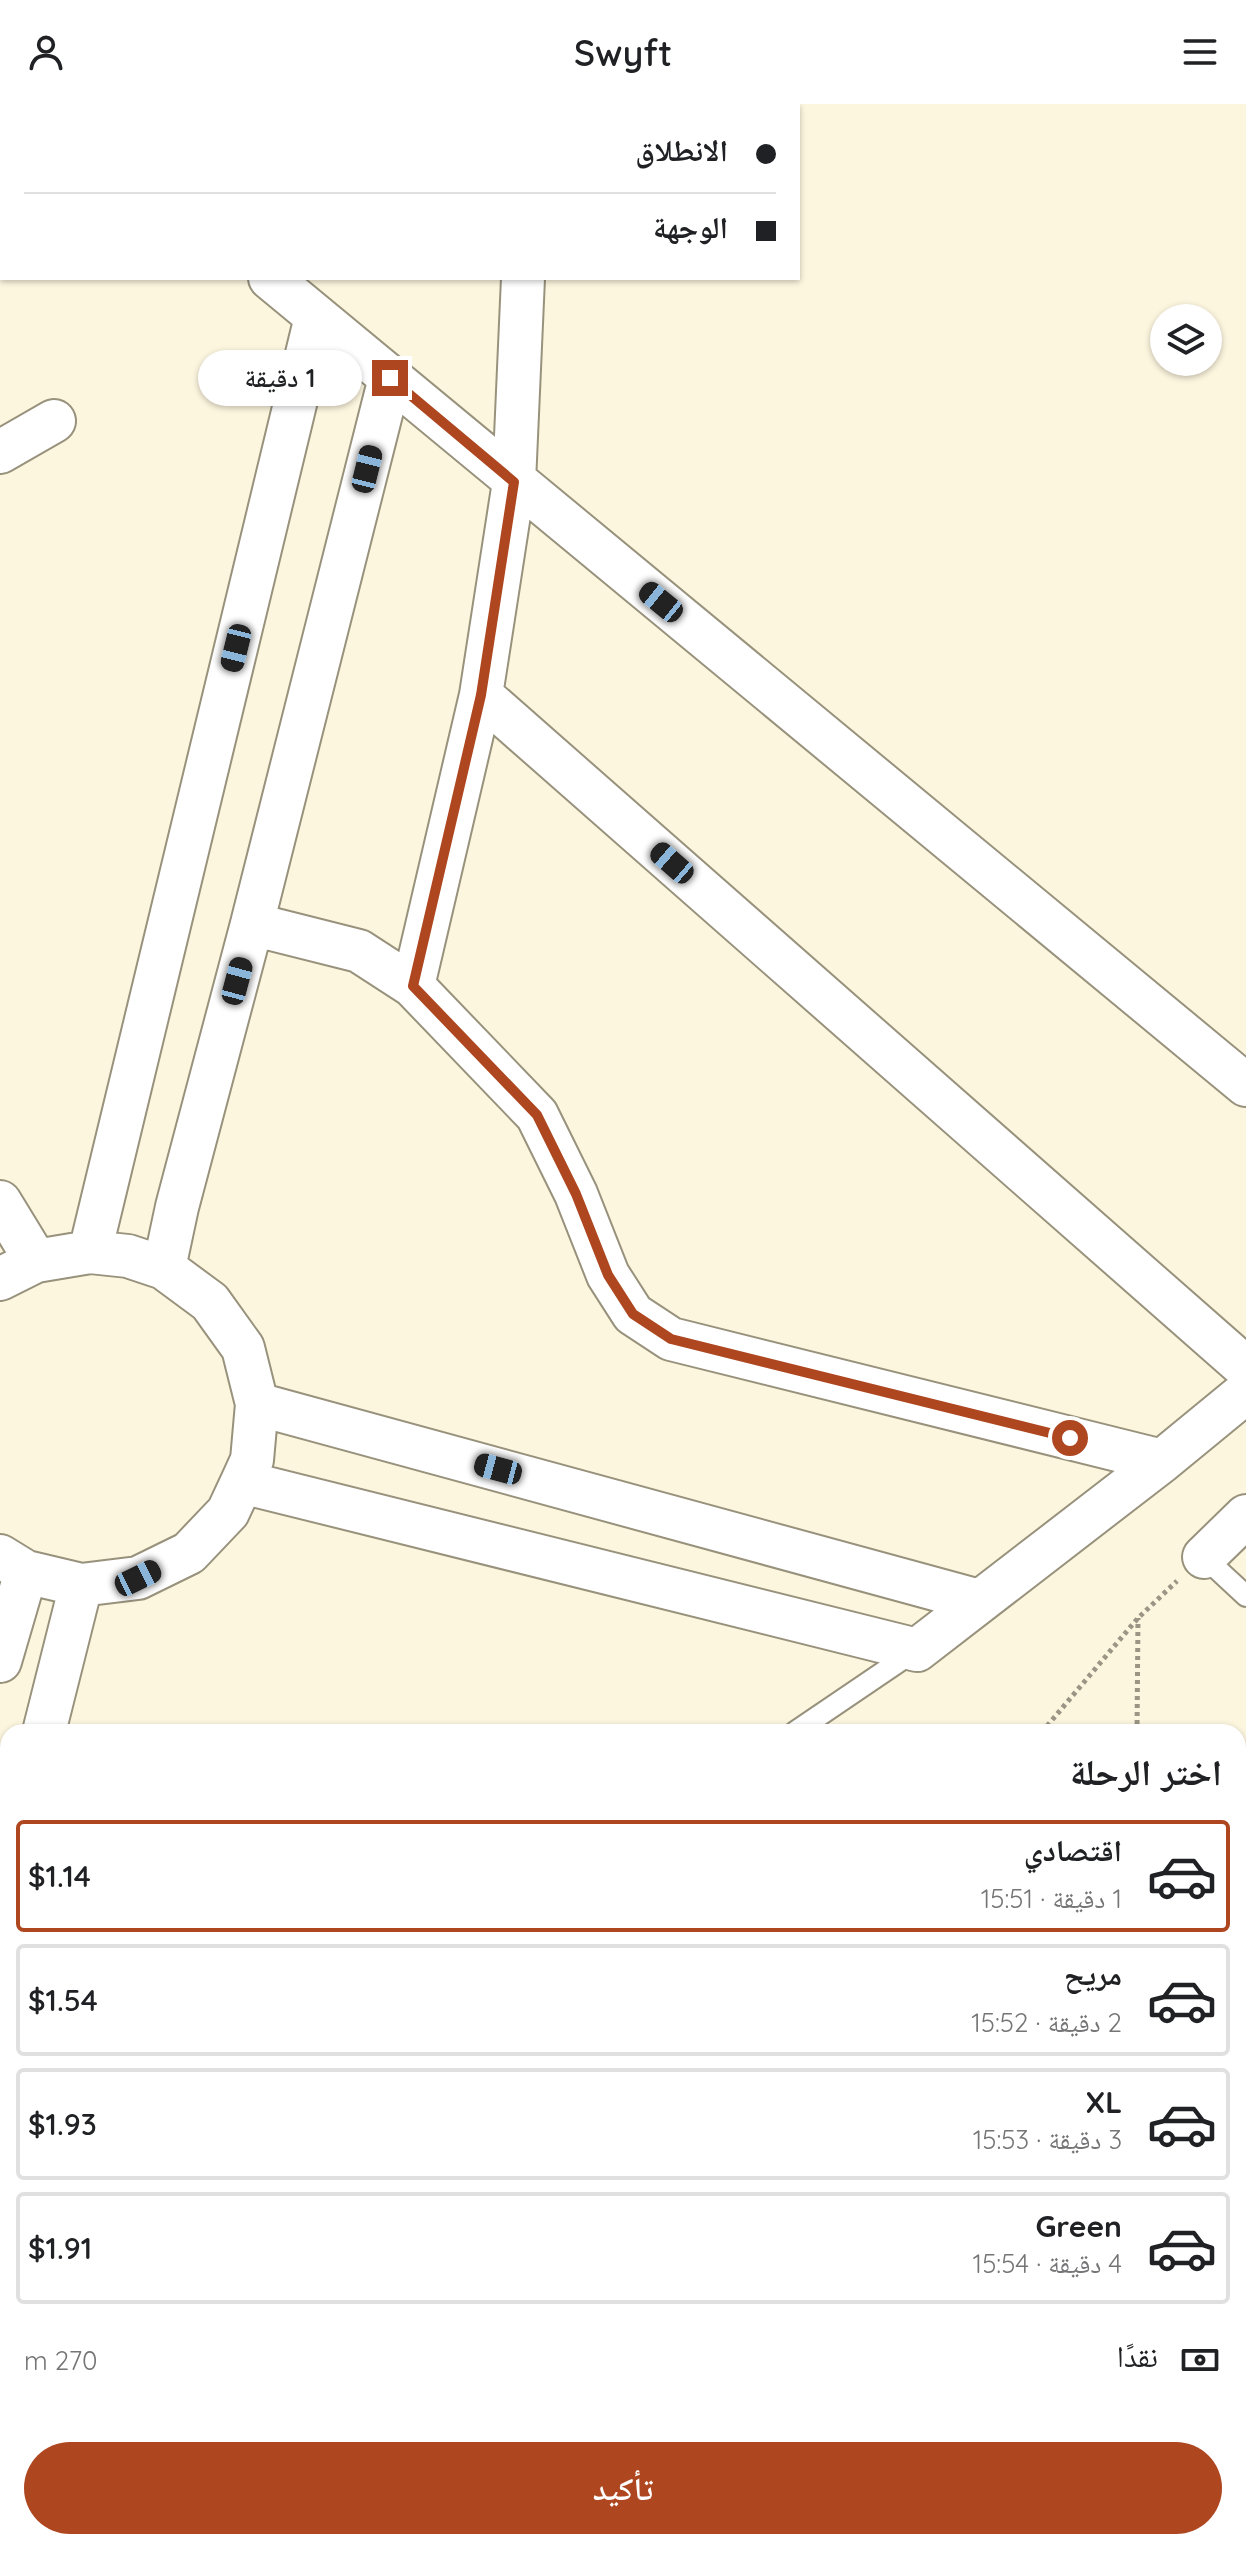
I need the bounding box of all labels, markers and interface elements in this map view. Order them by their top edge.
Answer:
icon: person [24,30,68,74]
text: Swyft [574,30,672,75]
icon: menu [1178,30,1222,74]
text: الانطلاق [635,131,728,169]
text: الوجهة [653,208,728,246]
map controls [1150,304,1222,376]
button: layers [1150,304,1222,376]
callout: 1 دقيقة [198,350,362,406]
route end [372,360,408,396]
text: 1 دقيقة [244,361,316,394]
car [350,443,384,495]
car [635,578,687,626]
car [219,622,253,674]
car [646,838,698,888]
car [219,955,255,1007]
route start [1052,1420,1088,1456]
car [472,1451,524,1487]
car [111,1557,165,1599]
text: اختر الرحلة [1070,1749,1222,1794]
text: اقتصادي [1024,1831,1122,1869]
icon: car [1146,1840,1218,1912]
text: $1.14 [28,1857,91,1895]
text: 1 دقيقة · 15:51 [981,1882,1122,1915]
text: مريح [1064,1955,1122,1993]
icon: car [1146,1964,1218,2036]
text: $1.54 [28,1981,98,2019]
text: 2 دقيقة · 15:52 [971,2006,1122,2039]
text: XL [1085,2083,1122,2121]
icon: car [1146,2088,1218,2160]
text: $1.93 [28,2105,97,2143]
text: 3 دقيقة · 15:53 [973,2123,1122,2156]
text: Green [1035,2207,1122,2245]
icon: car [1146,2212,1218,2284]
text: $1.91 [28,2229,92,2267]
text: 4 دقيقة · 15:54 [973,2247,1122,2280]
text: نقدًا [1117,2337,1158,2375]
icon: cash [1178,2338,1222,2382]
text: 270 m [24,2344,98,2377]
button: تأكيد [24,2442,1222,2534]

